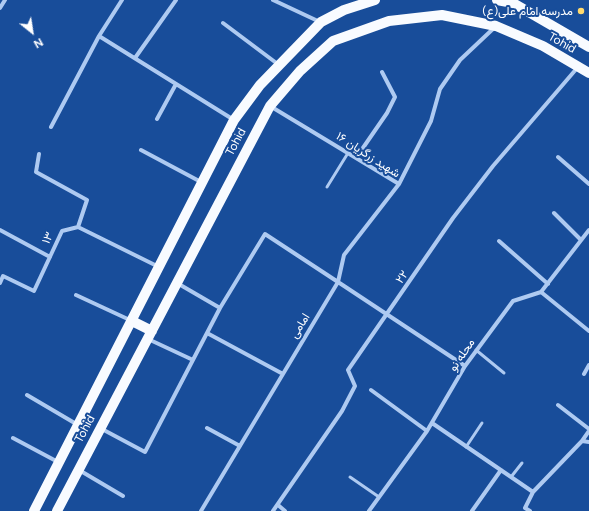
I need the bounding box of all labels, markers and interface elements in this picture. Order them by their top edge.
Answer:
place label: مدرسه امام علی(ع) [482,4,573,18]
marker: مدرسه امام علی(ع) [576,6,586,16]
north arrow [12,12,52,52]
street label: Tohid [546,30,578,56]
text: N [31,35,45,51]
street label: Tohid [223,126,249,158]
street label: ۱۶ شهید زرگریان [333,129,403,181]
street label: ۱۳ [39,230,57,246]
street label: ۲۲ [393,268,411,286]
street label: امامی [287,311,313,341]
street label: محله نو [446,336,478,374]
street label: Tohid [72,413,98,445]

